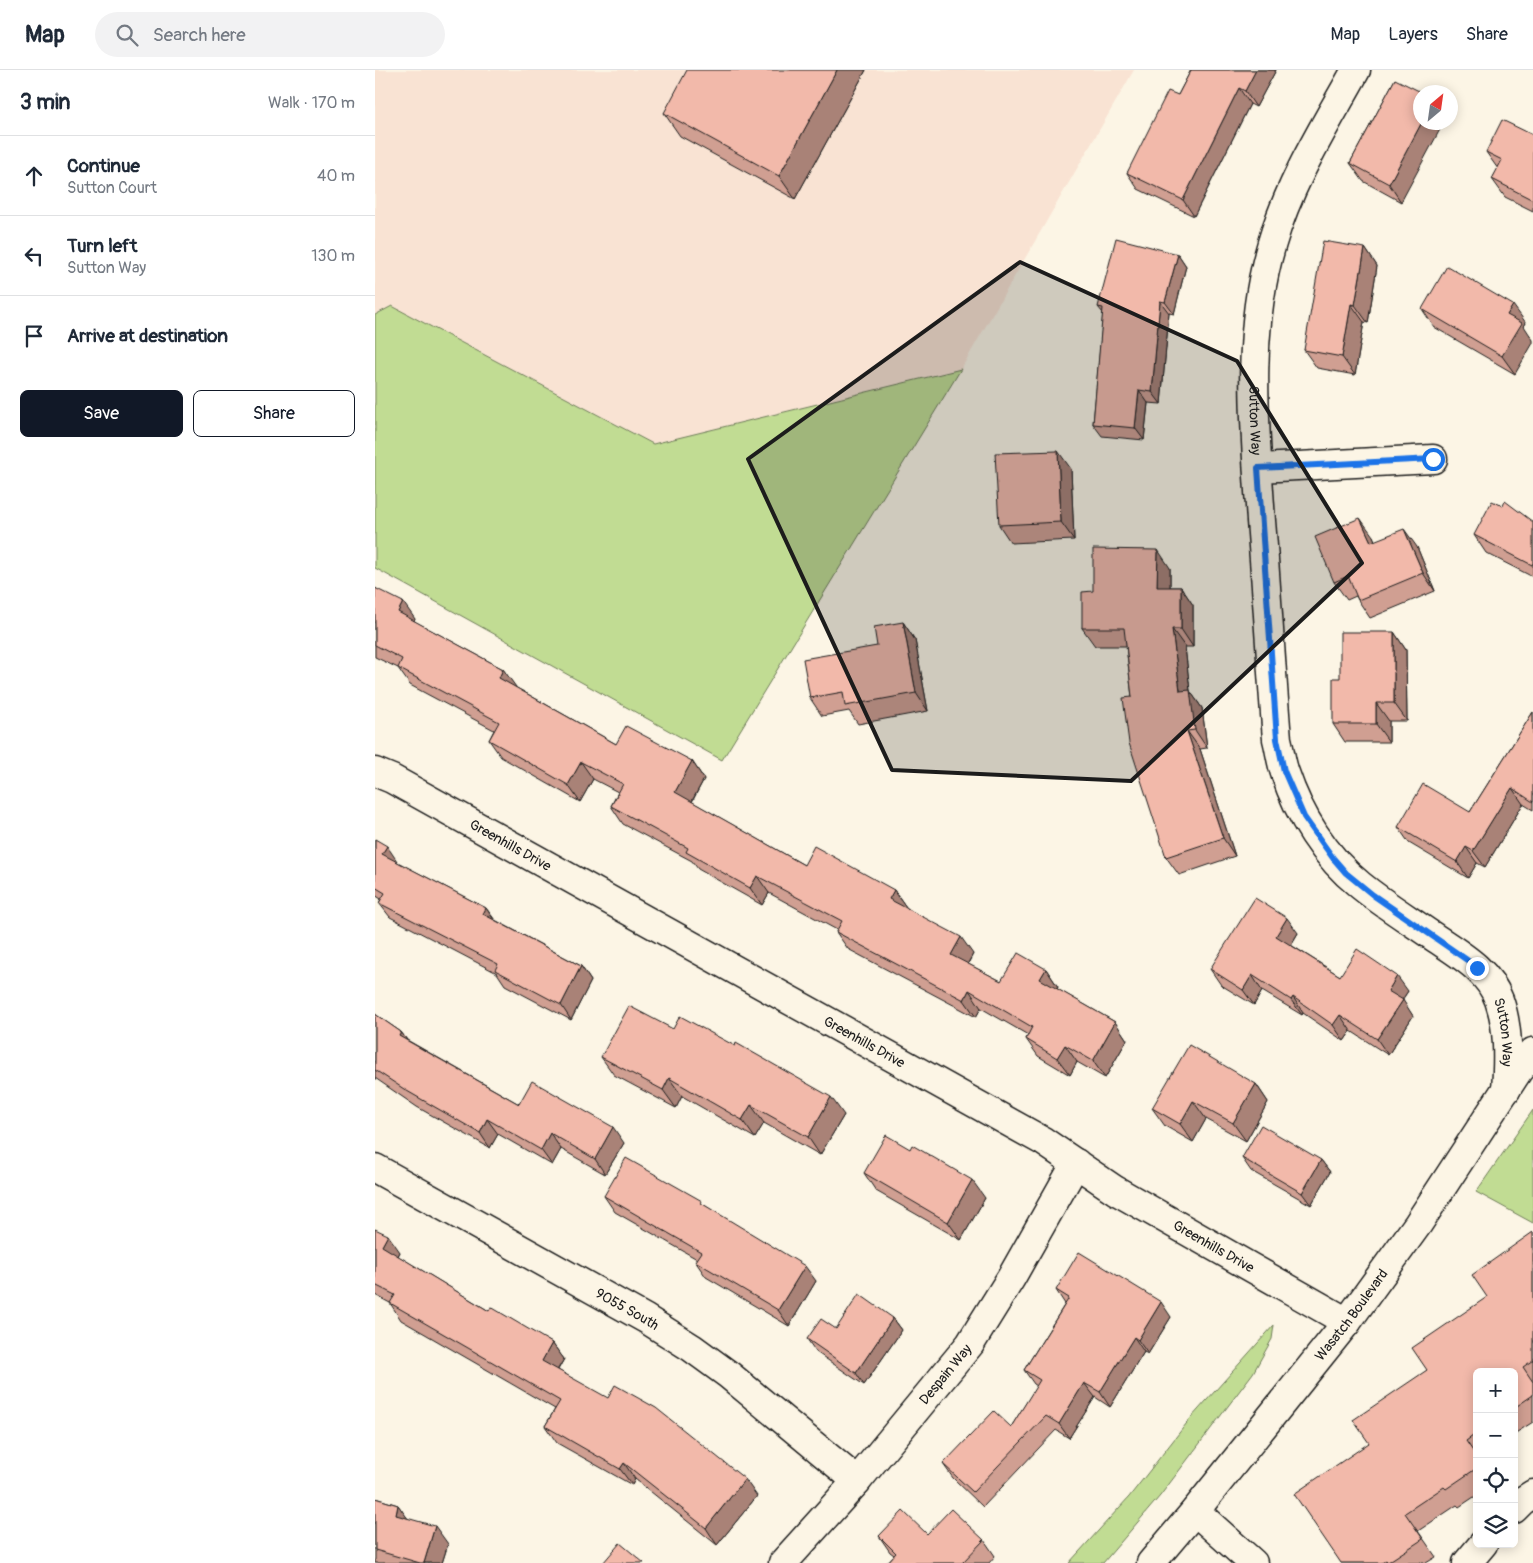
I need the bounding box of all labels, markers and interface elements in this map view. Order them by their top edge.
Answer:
search box [95,12,445,57]
text: Map [25,20,65,49]
icon: search [113,21,141,49]
text: Search here [153,23,246,47]
text: Map [1331,23,1360,46]
text: Layers [1388,23,1438,46]
text: Share [1466,23,1508,46]
north arrow [1413,85,1458,130]
text: 3 min [20,89,70,116]
text: Walk · 170 m [268,93,355,113]
text: Continue [67,154,140,178]
icon: ahead [20,162,48,190]
text: 40 m [317,166,355,186]
text: Sutton Court [67,178,157,198]
text: Turn left [67,234,137,258]
icon: left [20,242,48,270]
text: 130 m [311,246,355,266]
text: Sutton Way [67,258,146,278]
icon: arrive [20,322,48,350]
text: Arrive at destination [67,324,228,348]
street label: Sutton Way [1245,386,1265,456]
button: Save [20,390,183,437]
button: Share [193,390,355,437]
route start [1422,448,1445,471]
street label: Greenhills Drive [467,816,554,875]
route end [1466,957,1489,980]
street label: Sutton Way [1490,996,1515,1067]
street label: Greenhills Drive [821,1013,908,1072]
street label: Greenhills Drive [1170,1217,1257,1276]
street label: Wasatch Boulevard [1311,1266,1392,1364]
street label: 9055 South [593,1285,662,1334]
street label: Despain Way [916,1341,975,1408]
map controls [1473,1368,1518,1548]
button: + [1473,1368,1518,1413]
button: − [1473,1413,1518,1458]
button: locate [1473,1458,1518,1503]
button: layers [1473,1503,1518,1548]

